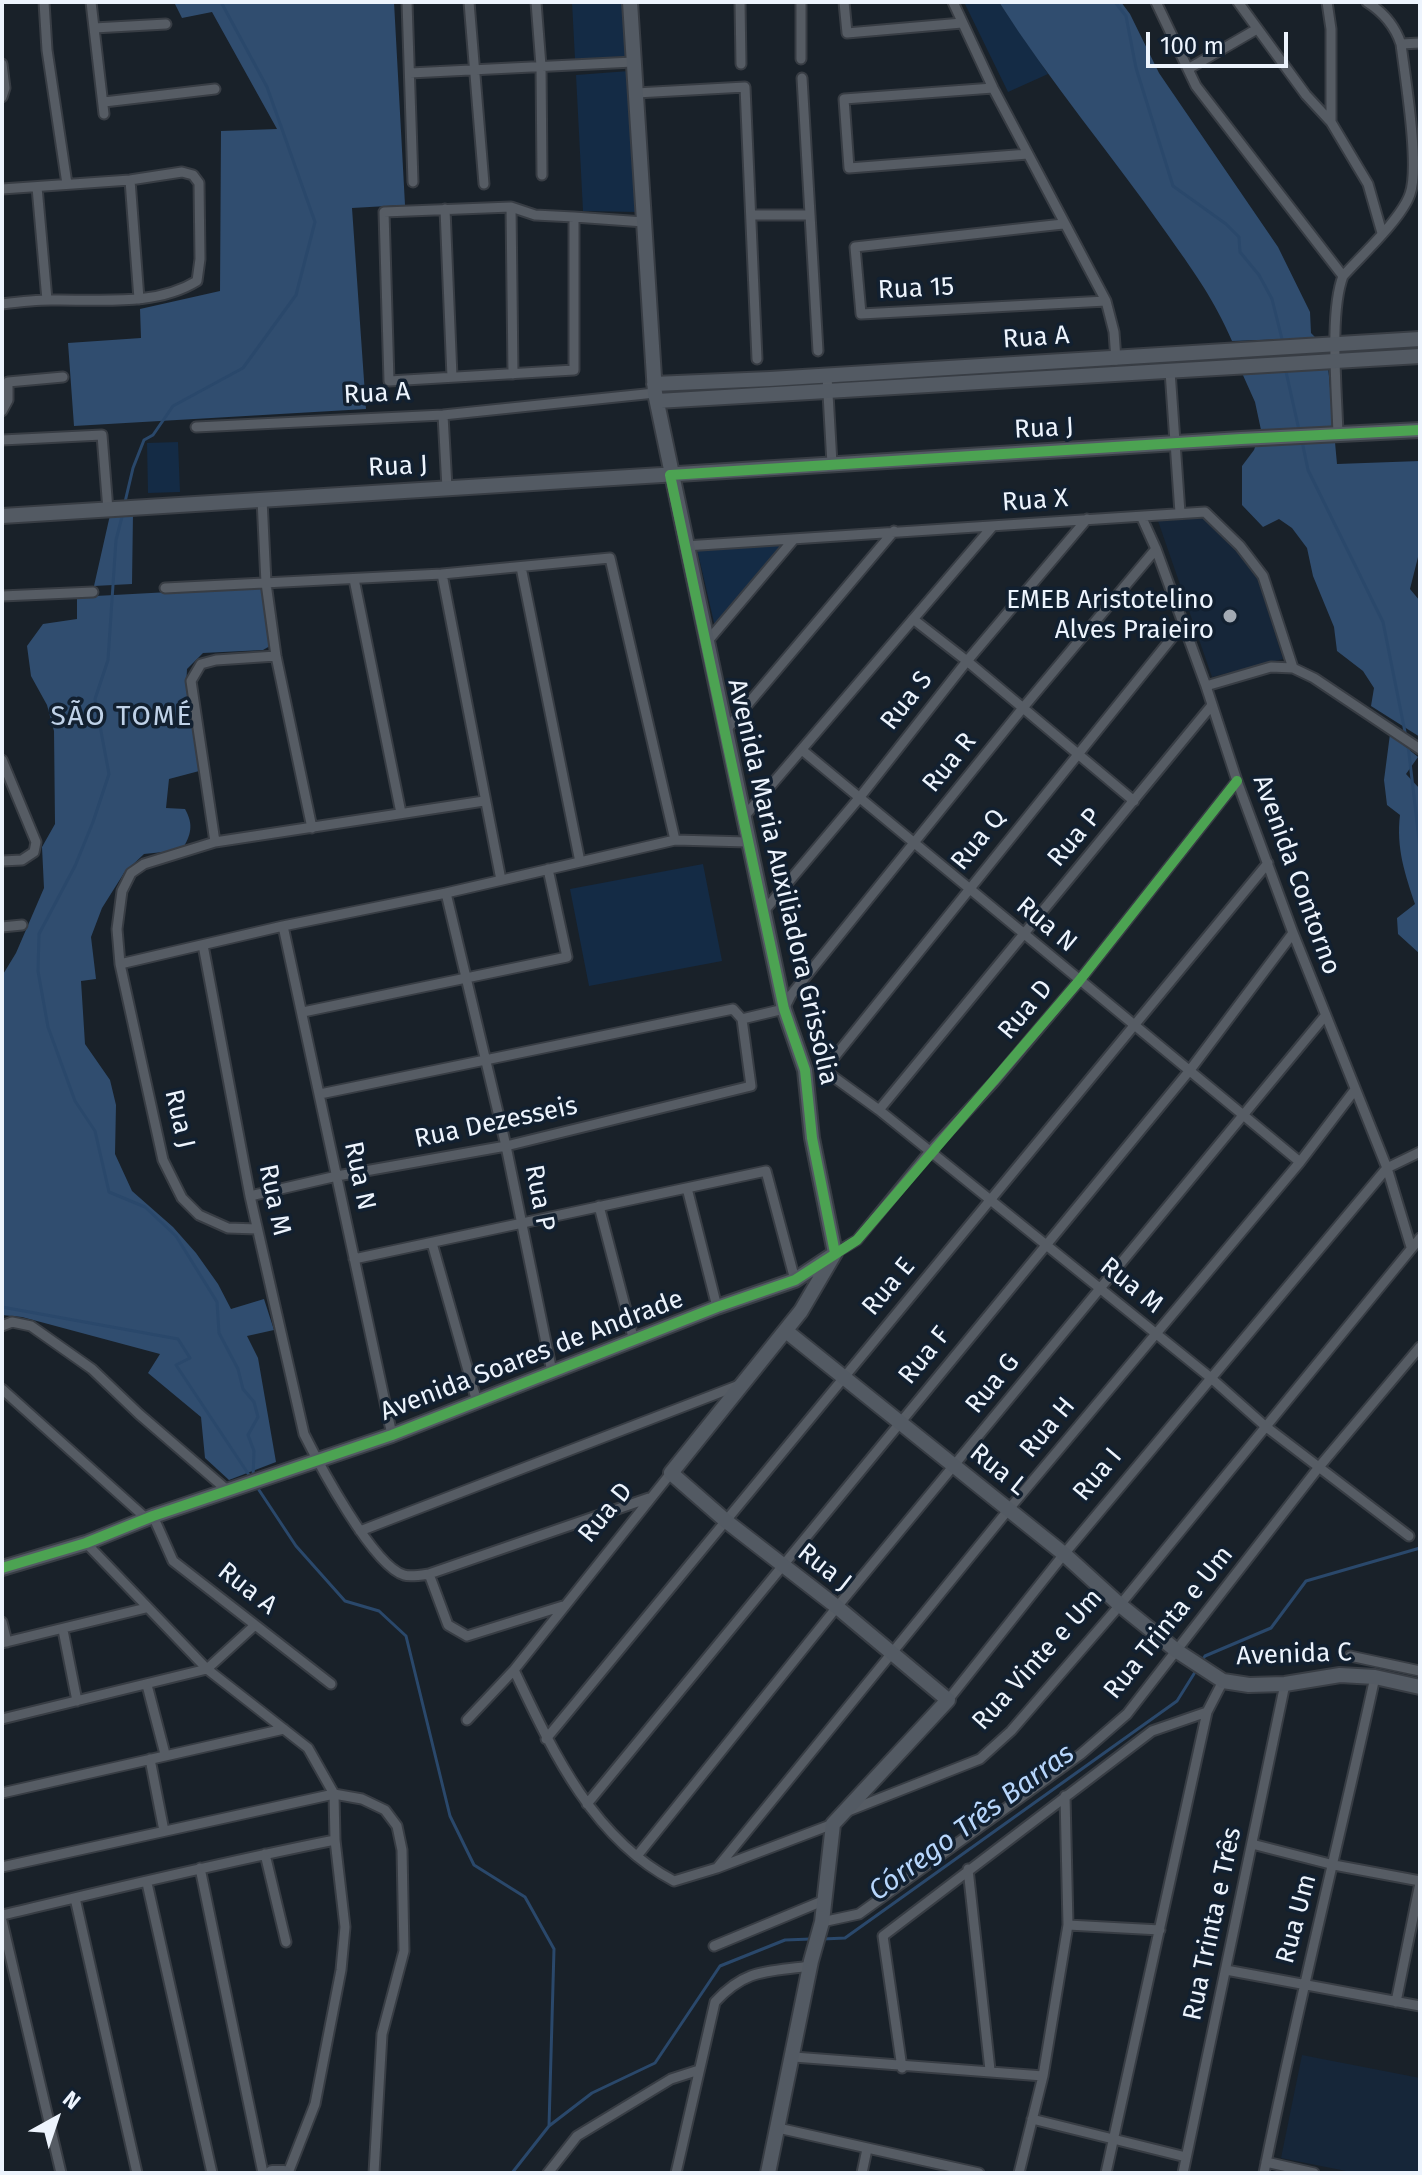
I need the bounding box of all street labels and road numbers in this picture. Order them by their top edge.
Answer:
street label: Rua 15 [877,271,955,307]
street label: Rua A [1002,320,1070,356]
street label: Rua A [343,377,411,411]
street label: Rua J [1013,412,1075,446]
street label: Rua J [367,450,429,484]
street label: Rua X [1001,483,1069,519]
street label: Rua S [874,665,940,737]
street label: Avenida Maria Auxiliadora Grissólia [720,676,844,1088]
street label: Rua R [917,727,983,799]
street label: Avenida Contorno [1245,771,1347,979]
street label: Rua P [1042,802,1108,874]
street label: Rua Q [945,803,1013,877]
street label: Rua N [1009,891,1083,959]
street label: Rua D [992,974,1060,1046]
street label: Rua J [157,1086,201,1152]
street label: Rua Dezesseis [412,1091,580,1155]
street label: Rua N [336,1139,382,1213]
street label: Rua M [251,1161,297,1239]
street label: Rua P [517,1162,561,1234]
street label: Rua M [1093,1251,1169,1321]
street label: Rua E [856,1252,922,1322]
street label: Avenida Soares de Andrade [376,1284,688,1428]
street label: Rua F [893,1321,957,1391]
street label: Rua G [959,1348,1027,1420]
street label: Rua H [1014,1391,1082,1465]
street label: Rua L [963,1437,1033,1503]
street label: Rua I [1067,1442,1129,1508]
street label: Rua D [572,1477,640,1549]
street label: Rua J [791,1537,857,1599]
street label: Rua Trinta e Um [1098,1540,1240,1706]
street label: Rua A [211,1556,283,1622]
street label: Rua Vinte e Um [966,1583,1110,1737]
street label: Avenida C [1236,1637,1352,1673]
street label: Rua Trinta e Três [1177,1825,1249,2023]
street label: Rua Um [1270,1871,1324,1967]

